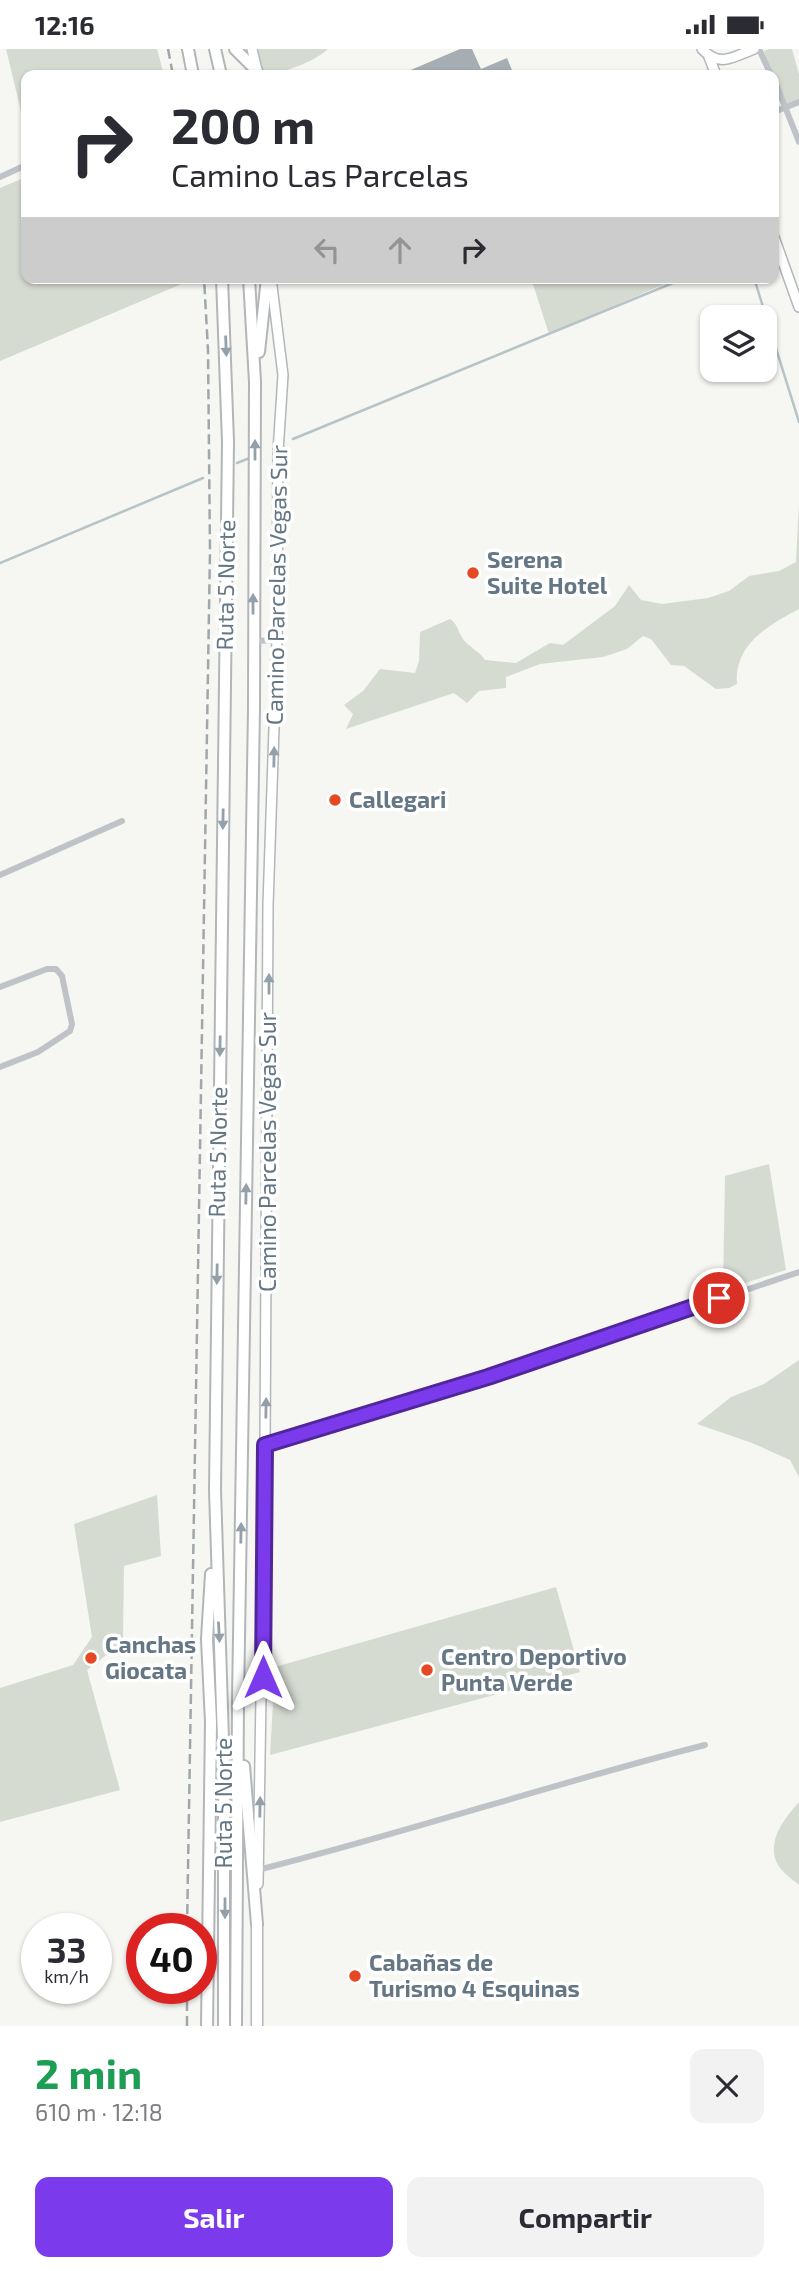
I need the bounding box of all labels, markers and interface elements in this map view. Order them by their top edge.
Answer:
text: 12:16 [35,9,95,40]
text: 200 m [171,95,315,154]
icon: right [56,98,147,189]
text: Camino Las Parcelas [171,155,469,193]
icon: left [308,231,346,269]
icon: ahead [381,231,419,269]
icon: right [454,231,492,269]
map controls [700,305,777,382]
button: layers [700,305,777,382]
one-way arrow [221,336,232,358]
one-way arrow [249,439,261,461]
street label: Camino Parcelas Vegas Sur [260,445,292,725]
street label: Ruta 5 Norte [210,519,240,651]
place label: Serena Suite Hotel [487,545,608,599]
marker: Serena Suite Hotel [465,565,481,581]
one-way arrow [247,592,259,614]
one-way arrow [268,746,279,768]
place label: Callegari [349,785,446,813]
marker: Callegari [327,792,343,808]
one-way arrow [217,808,229,830]
one-way arrow [263,973,275,995]
street label: Camino Parcelas Vegas Sur [253,1012,281,1292]
one-way arrow [214,1036,225,1058]
street label: Ruta 5 Norte [202,1086,232,1218]
one-way arrow [240,1183,252,1205]
one-way arrow [211,1263,223,1285]
pin [689,1268,749,1328]
icon: arrive [700,1279,738,1317]
one-way arrow [260,1397,272,1419]
one-way arrow [235,1522,246,1544]
one-way arrow [214,1621,225,1643]
place label: Canchas Giocata [105,1630,196,1684]
position arrow [226,1640,300,1714]
place label: Centro Deportivo Punta Verde [441,1642,627,1696]
marker: Canchas Giocata [83,1650,99,1666]
marker: Centro Deportivo Punta Verde [419,1662,435,1678]
street label: Ruta 5 Norte [209,1738,237,1868]
one-way arrow [254,1796,265,1818]
one-way arrow [219,1897,230,1919]
speed limit sign: 40 [126,1913,217,2004]
text: 33 [47,1928,86,1970]
place label: Cabañas de Turismo 4 Esquinas [369,1948,580,2002]
text: km/h [44,1965,89,1987]
marker: Cabañas de Turismo 4 Esquinas [347,1968,363,1984]
text: 2 min [35,2047,142,2097]
button: close [690,2049,764,2123]
text: 610 m · 12:18 [35,2098,163,2126]
button: Salir [35,2177,393,2257]
button: Compartir [407,2177,764,2257]

